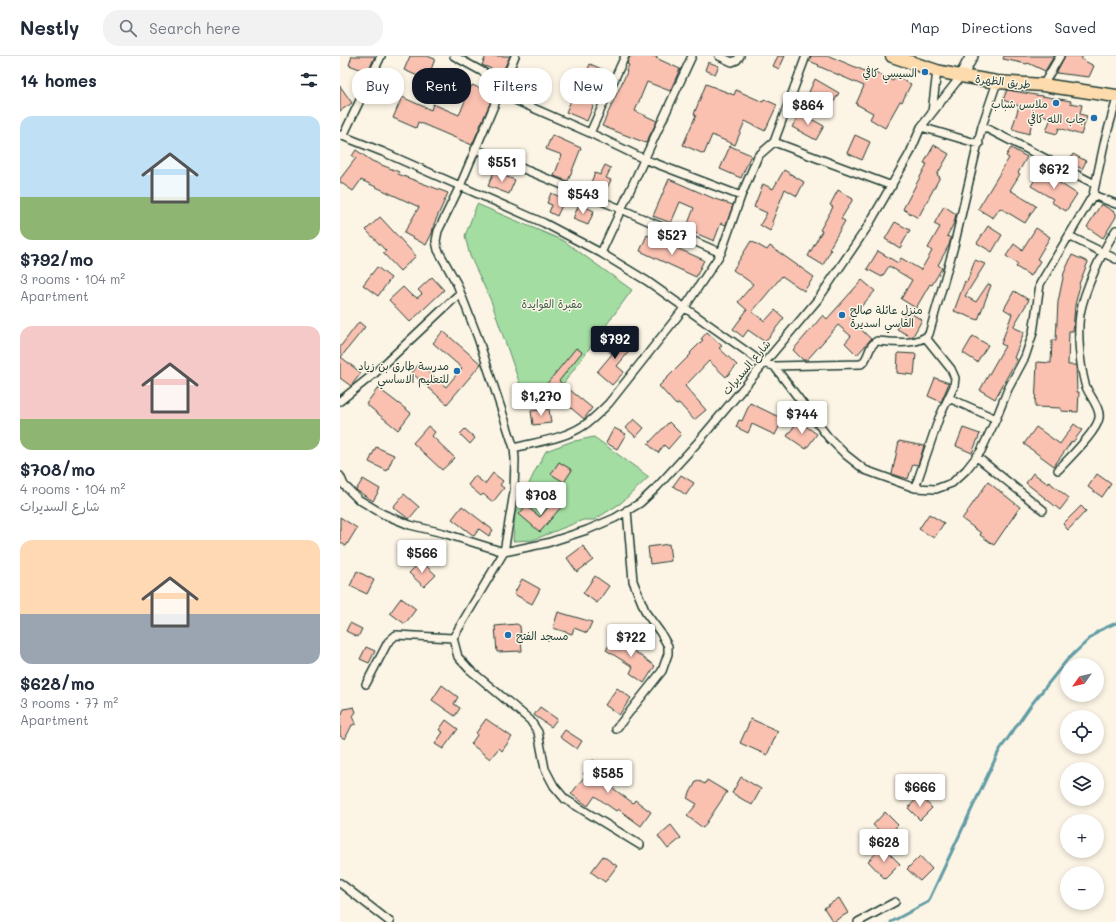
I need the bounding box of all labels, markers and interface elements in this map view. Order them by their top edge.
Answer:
search box [103,10,383,46]
text: Nestly [20,15,79,40]
icon: search [117,17,139,39]
text: Search here [149,18,240,38]
text: Map [911,18,939,37]
text: Directions [961,18,1032,37]
text: Saved [1054,18,1096,37]
place label: السيسي كافي [863,65,917,84]
marker: السيسي كافي [920,67,930,77]
chip: Buy [352,68,404,104]
chip: Rent [412,68,471,104]
chip: Filters [479,68,552,104]
chip: New [560,68,617,104]
text: 14 homes [20,69,97,91]
icon: filters [298,69,320,91]
street label: طريق الظهرة [974,71,1032,91]
pin: $864 [784,92,832,126]
text: $864 [792,96,824,113]
place label: ملابس شباب [991,96,1048,112]
marker: ملابس شباب [1051,98,1061,108]
place label: جاب الله كافي [1027,111,1086,127]
marker: جاب الله كافي [1089,113,1099,123]
icon: home [134,142,206,214]
pin: $551 [478,149,526,183]
text: $551 [488,153,516,170]
pin: $672 [1030,156,1078,190]
text: $672 [1039,160,1069,177]
pin: $543 [559,181,607,215]
text: $543 [567,185,599,202]
pin: $527 [648,222,696,256]
text: $527 [657,226,687,243]
text: $792/mo [20,248,93,270]
text: 3 rooms · 104 m² [20,270,125,287]
text: Apartment [20,287,89,304]
park label: مقبرة القوايدة [522,296,582,312]
place label: منزل عائلة صالح القاسي اسديرة [850,302,923,334]
marker: منزل عائلة صالح القاسي اسديرة [837,310,847,320]
pin: $792 [591,326,639,360]
text: $792 [600,330,630,347]
street label: شارع السديرات [719,336,775,399]
icon: home [134,352,206,424]
place label: مدرسة طارق بن زياد للتعليم الاساسي [358,358,449,390]
marker: مدرسة طارق بن زياد للتعليم الاساسي [452,366,462,376]
pin: $1,270 [508,383,574,417]
text: $1,270 [521,387,561,404]
pin: $744 [778,401,826,435]
text: $744 [786,405,818,422]
text: $708/mo [20,458,95,480]
text: 4 rooms · 104 m² [20,480,125,497]
pin: $708 [517,482,565,516]
text: $708 [525,486,557,503]
text: شارع السديرات [20,497,100,514]
pin: $566 [398,540,446,574]
text: $566 [406,544,438,561]
icon: home [134,566,206,638]
pin: $722 [607,624,655,658]
place label: مسجد الفتح [516,628,568,644]
text: $722 [616,628,646,645]
marker: مسجد الفتح [503,630,513,640]
north arrow [1060,658,1104,702]
map controls [1060,658,1104,910]
text: $628/mo [20,672,95,694]
text: 3 rooms · 77 m² [20,694,118,711]
button: locate [1060,710,1104,754]
text: Apartment [20,711,89,728]
pin: $585 [584,760,632,794]
button: layers [1060,762,1104,806]
text: $585 [592,764,624,781]
pin: $666 [896,774,944,808]
text: $666 [904,778,936,795]
button: + [1060,814,1104,858]
pin: $628 [860,829,908,863]
text: $628 [868,833,900,850]
button: − [1060,866,1104,910]

